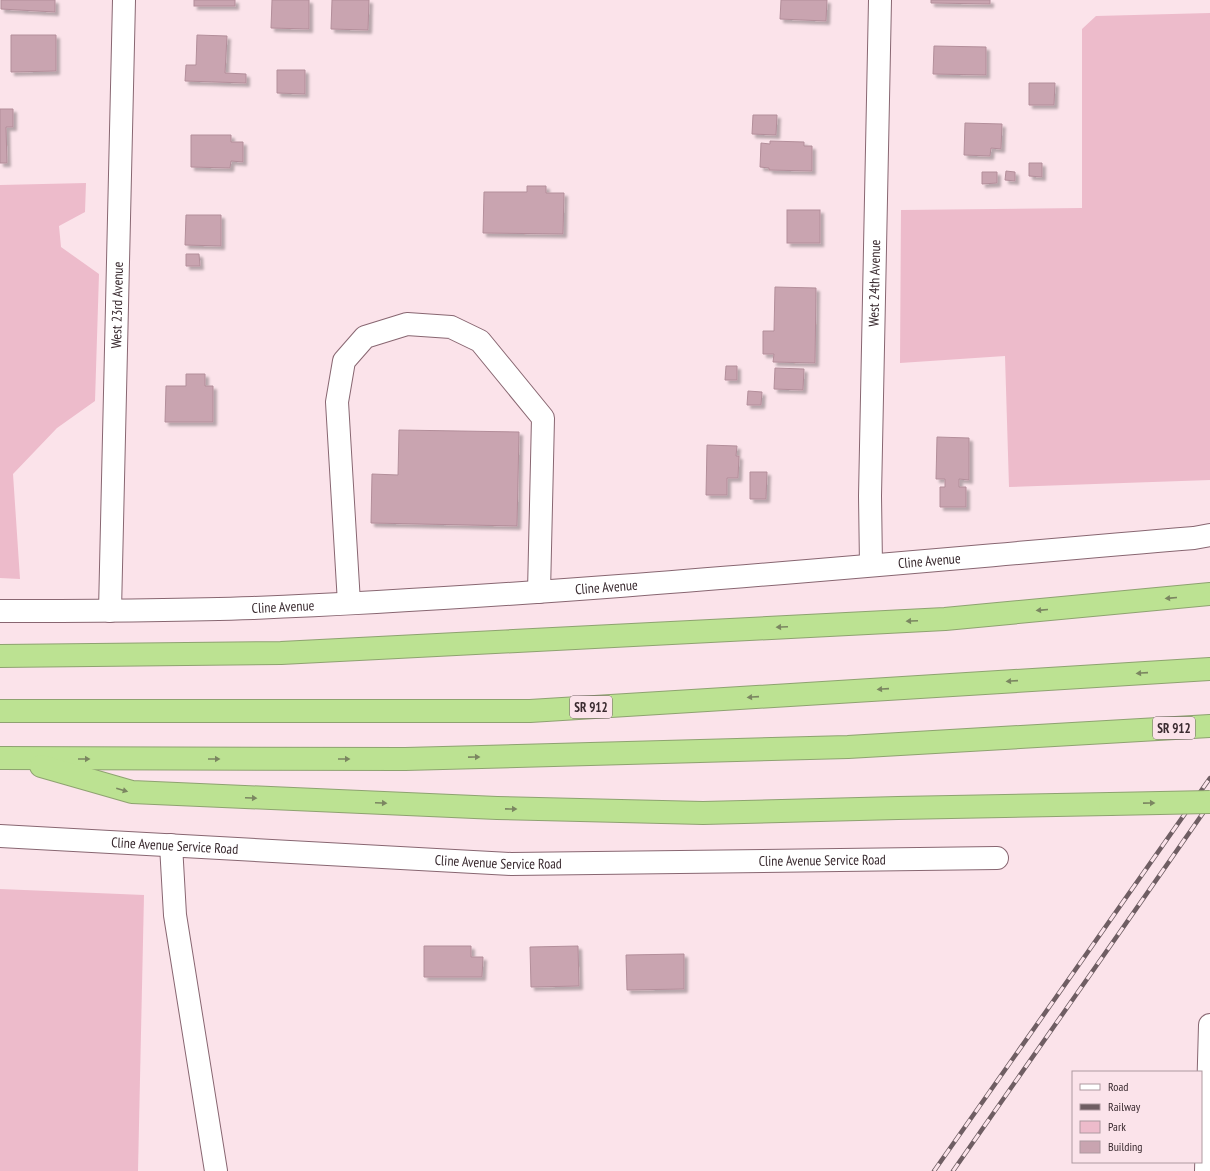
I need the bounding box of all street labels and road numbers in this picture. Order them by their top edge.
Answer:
street label: West 24th Avenue [864,239,884,327]
street label: West 23rd Avenue [107,261,127,349]
street label: Cline Avenue [897,549,961,572]
street label: Cline Avenue [574,576,638,598]
street label: Cline Avenue [251,596,315,617]
road number: SR 912 [570,696,612,718]
road number: SR 912 [1153,717,1195,739]
street label: Cline Avenue Service Road [111,833,239,858]
street label: Cline Avenue Service Road [758,850,886,870]
street label: Cline Avenue Service Road [434,851,562,873]

